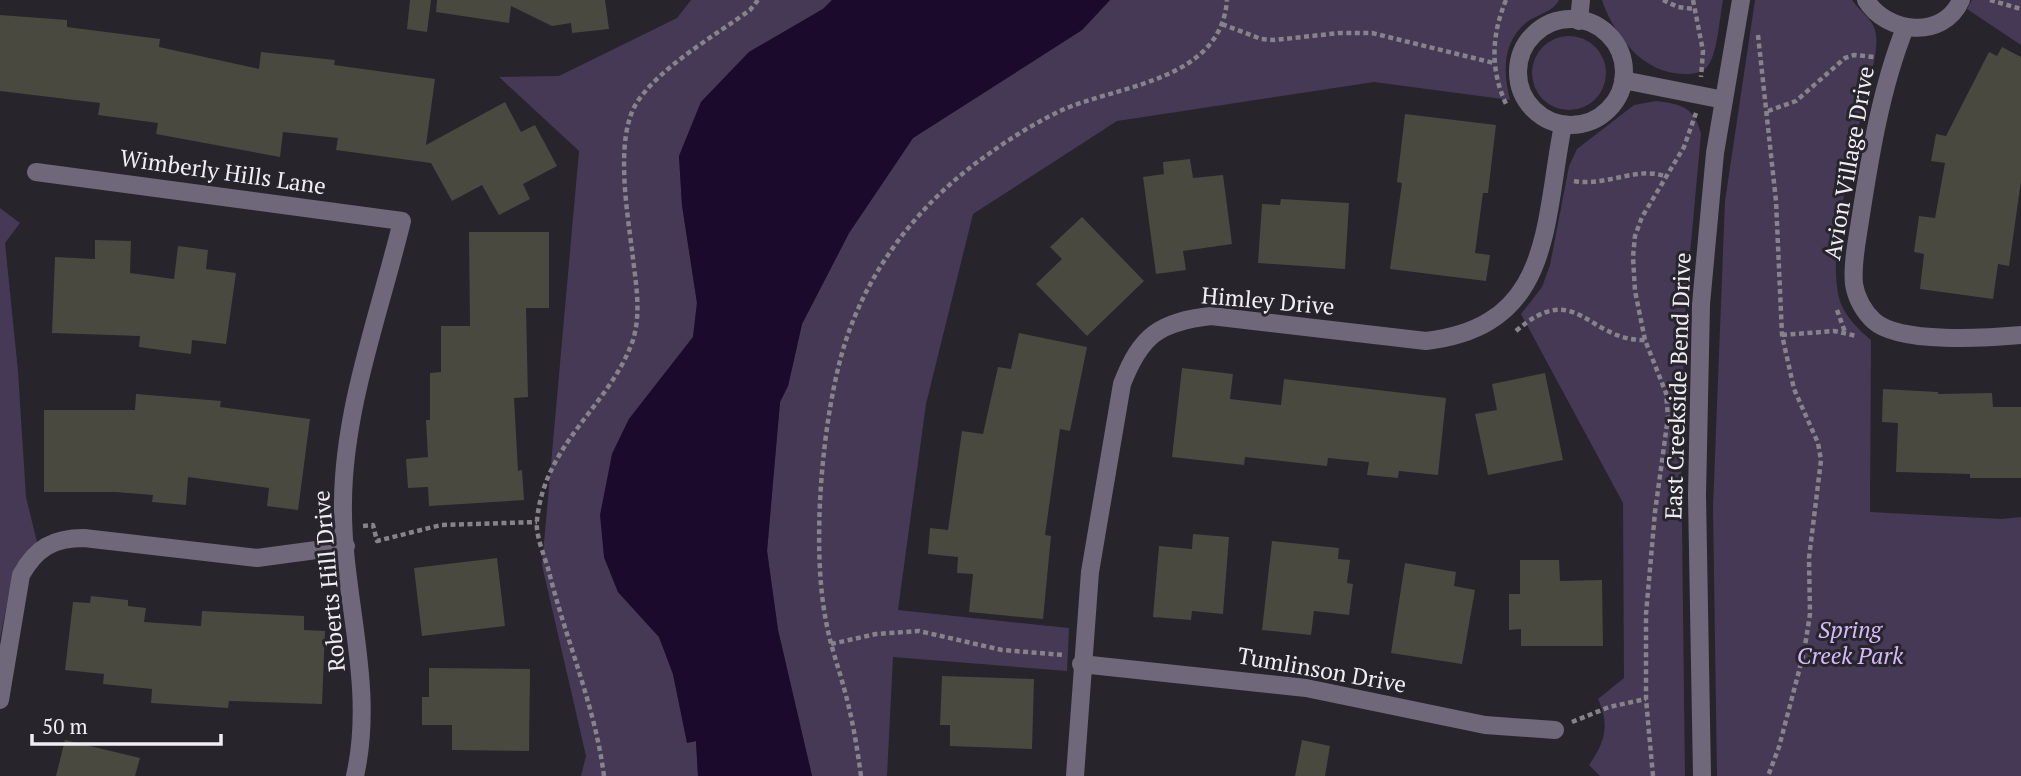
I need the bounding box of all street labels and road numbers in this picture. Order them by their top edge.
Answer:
street label: Avion Village Drive [1816,64,1881,262]
street label: Wimberly Hills Lane [118,142,328,201]
street label: East Creekside Bend Drive [1657,252,1698,520]
street label: Himley Drive [1200,279,1336,322]
street label: Roberts Hill Drive [305,489,352,673]
street label: Tumlinson Drive [1235,639,1409,700]

